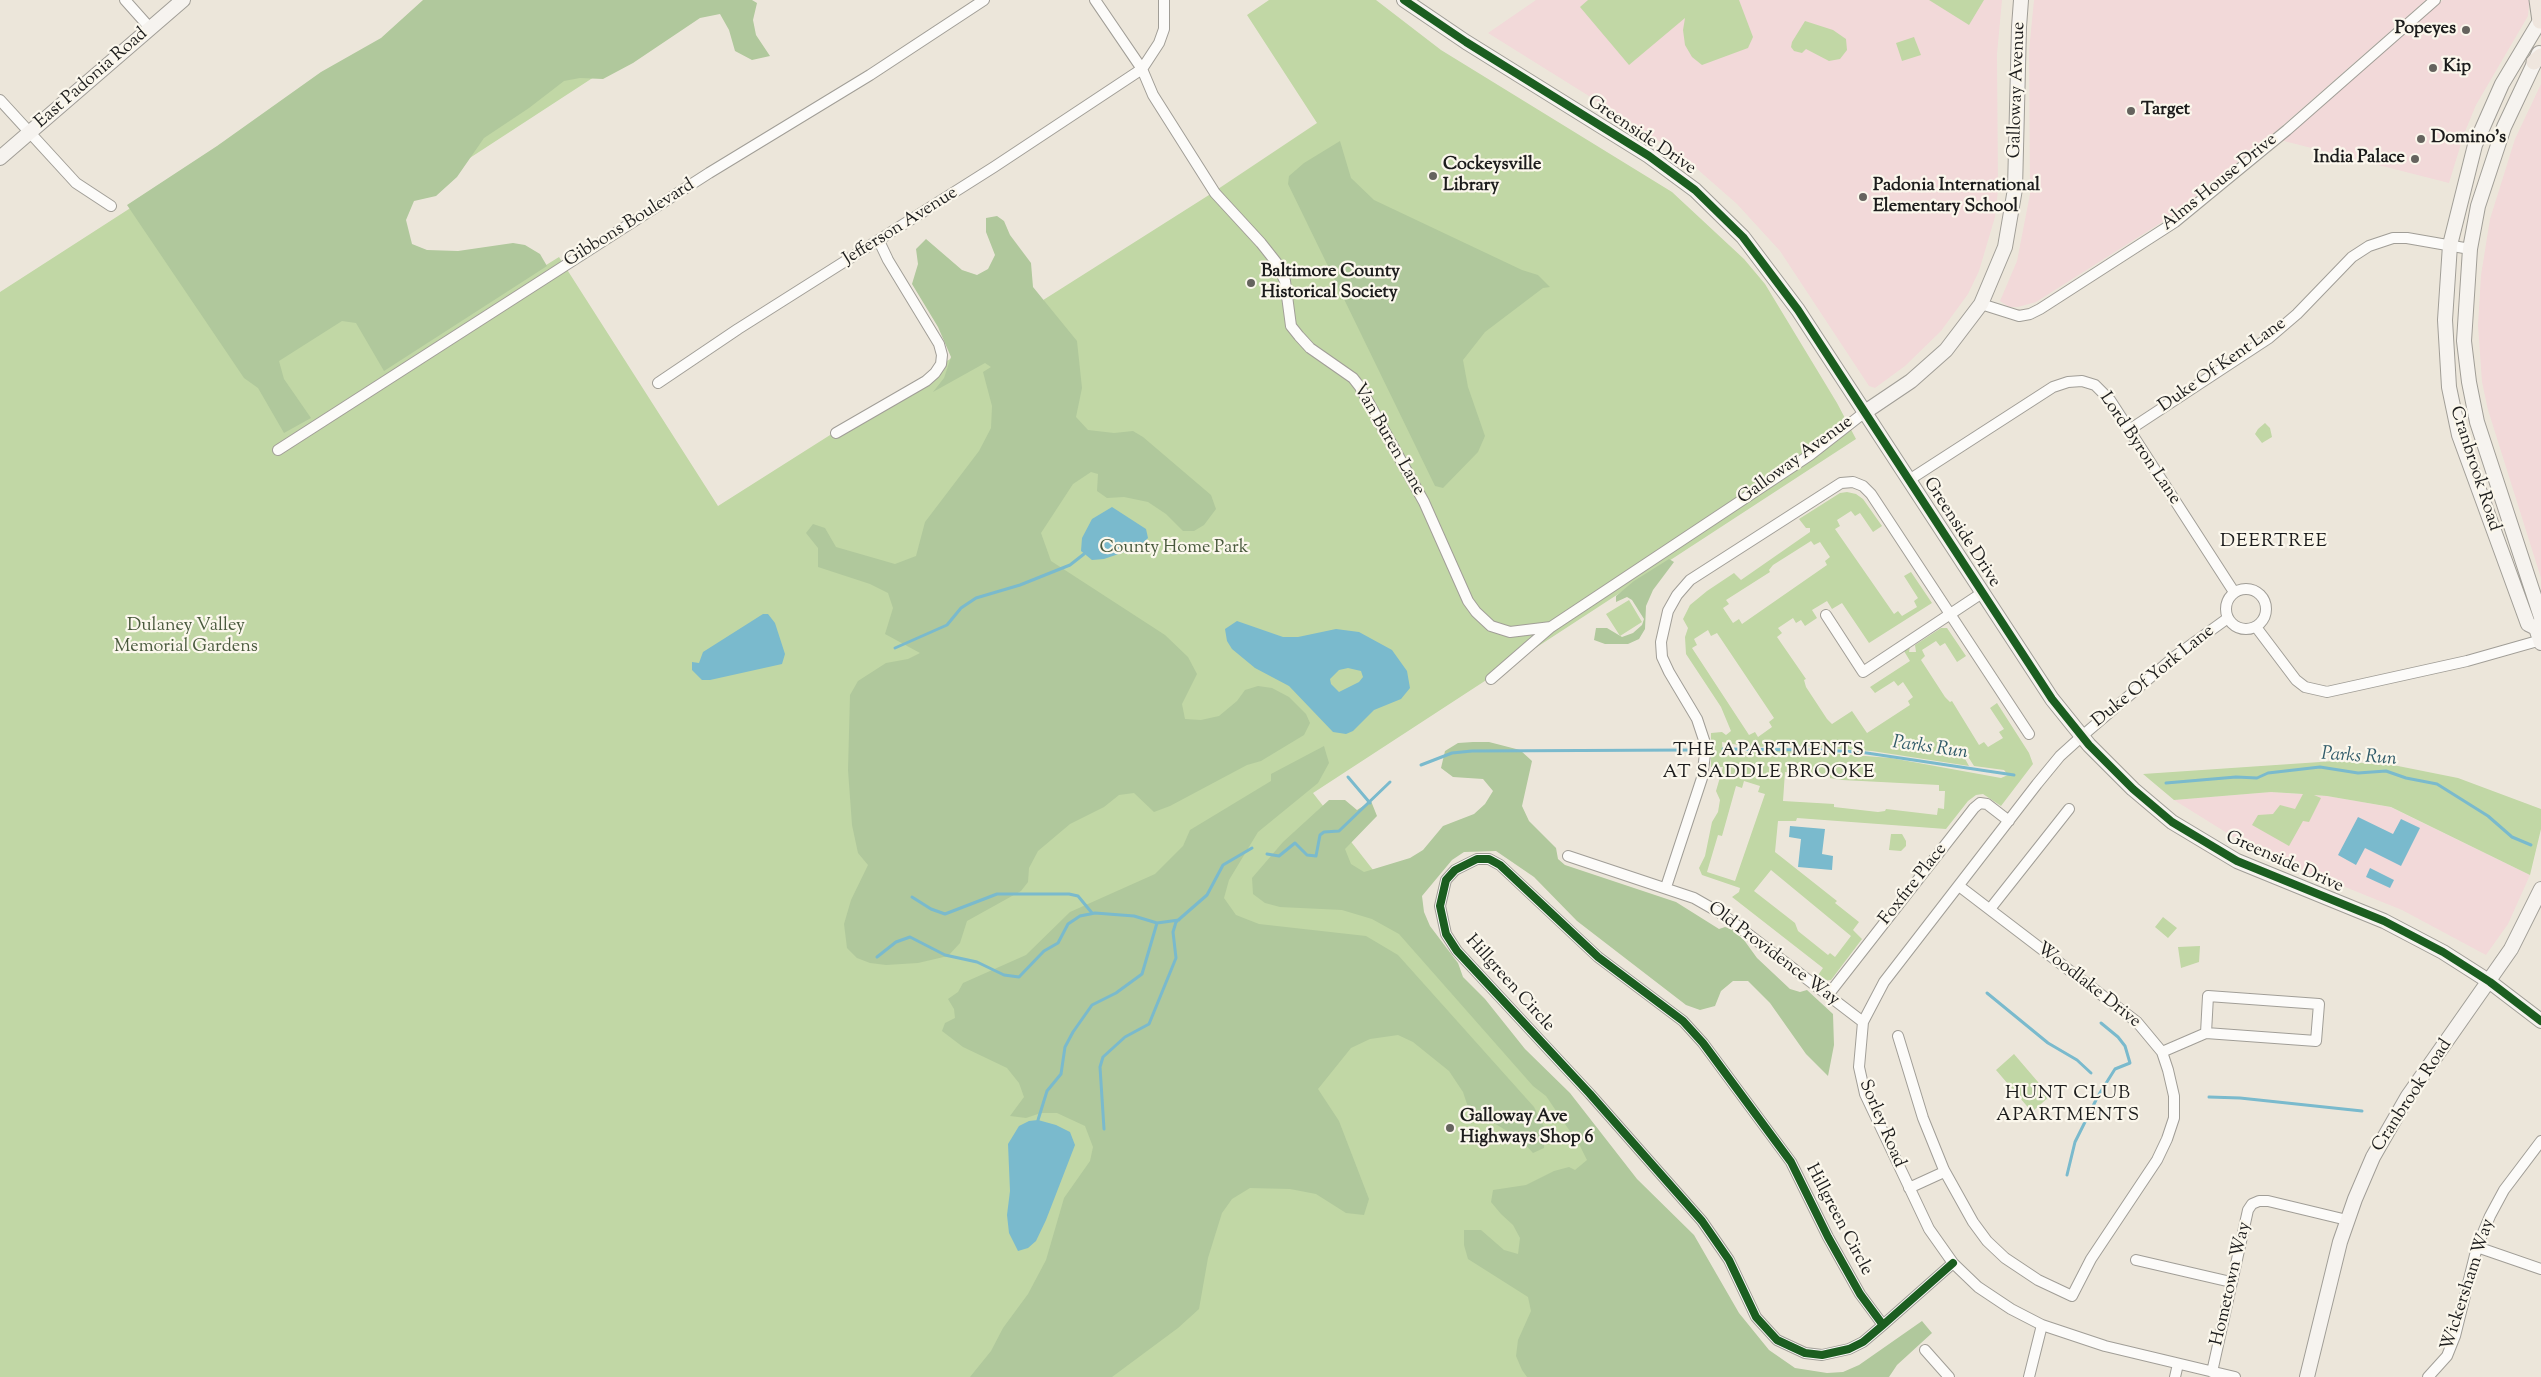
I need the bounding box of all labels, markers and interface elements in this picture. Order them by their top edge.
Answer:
place label: Popeyes [2395,19,2456,41]
street label: Galloway Avenue [2005,21,2031,159]
street label: East Padonia Road [31,24,153,134]
marker: Popeyes [2460,24,2472,36]
place label: Kip [2443,57,2471,79]
marker: Kip [2427,62,2439,74]
street label: Greenside Drive [1583,92,1699,180]
place label: Target [2141,100,2190,122]
marker: Target [2125,105,2137,117]
place label: Domino's [2431,128,2506,150]
street label: Alms House Drive [2158,130,2282,236]
marker: Domino's [2415,133,2427,145]
place label: India Palace [2313,148,2405,170]
marker: India Palace [2409,153,2421,165]
place label: Cockeysville Library [1443,155,1541,198]
marker: Cockeysville Library [1427,170,1439,182]
street label: Gibbons Boulevard [561,175,699,273]
place label: Padonia International Elementary School [1873,176,2040,218]
street label: Jefferson Avenue [840,183,962,271]
marker: Padonia International Elementary School [1857,191,1869,203]
place label: Baltimore County Historical Society [1261,262,1400,304]
marker: Baltimore County Historical Society [1245,277,1257,289]
street label: Duke Of Kent Lane [2155,314,2291,418]
street label: Van Buren Lane [1347,380,1429,500]
street label: Lord Byron Lane [2093,389,2185,509]
street label: Cranbrook Road [2444,404,2504,534]
street label: Galloway Avenue [1734,412,1858,510]
street label: Greenside Drive [1917,474,2005,592]
district label: DEERTREE [2219,532,2329,554]
park label: County Home Park [1099,538,1249,560]
park label: Dulaney Valley Memorial Gardens [114,616,258,659]
street label: Duke Of York Lane [2089,621,2219,733]
water label: Parks Run [1891,732,1969,766]
district label: THE APARTMENTS AT SADDLE BROOKE [1660,741,1878,785]
water label: Parks Run [2320,744,2398,772]
street label: Greenside Drive [2222,827,2346,899]
street label: Foxfire Place [1875,840,1953,930]
street label: Old Providence Way [1703,898,1843,1012]
street label: Hillgreen Circle [1460,931,1558,1037]
street label: Woodlake Drive [2032,939,2144,1033]
street label: Cranbrook Road [2369,1036,2457,1156]
street label: Sorley Road [1853,1077,1909,1171]
district label: HUNT CLUB APARTMENTS [1995,1084,2141,1128]
place label: Galloway Ave Highways Shop 6 [1460,1107,1593,1150]
marker: Galloway Ave Highways Shop 6 [1444,1122,1456,1134]
street label: Hillgreen Circle [1800,1160,1876,1280]
street label: Wickersham Way [2438,1216,2500,1354]
street label: Hometown Way [2207,1220,2257,1348]

